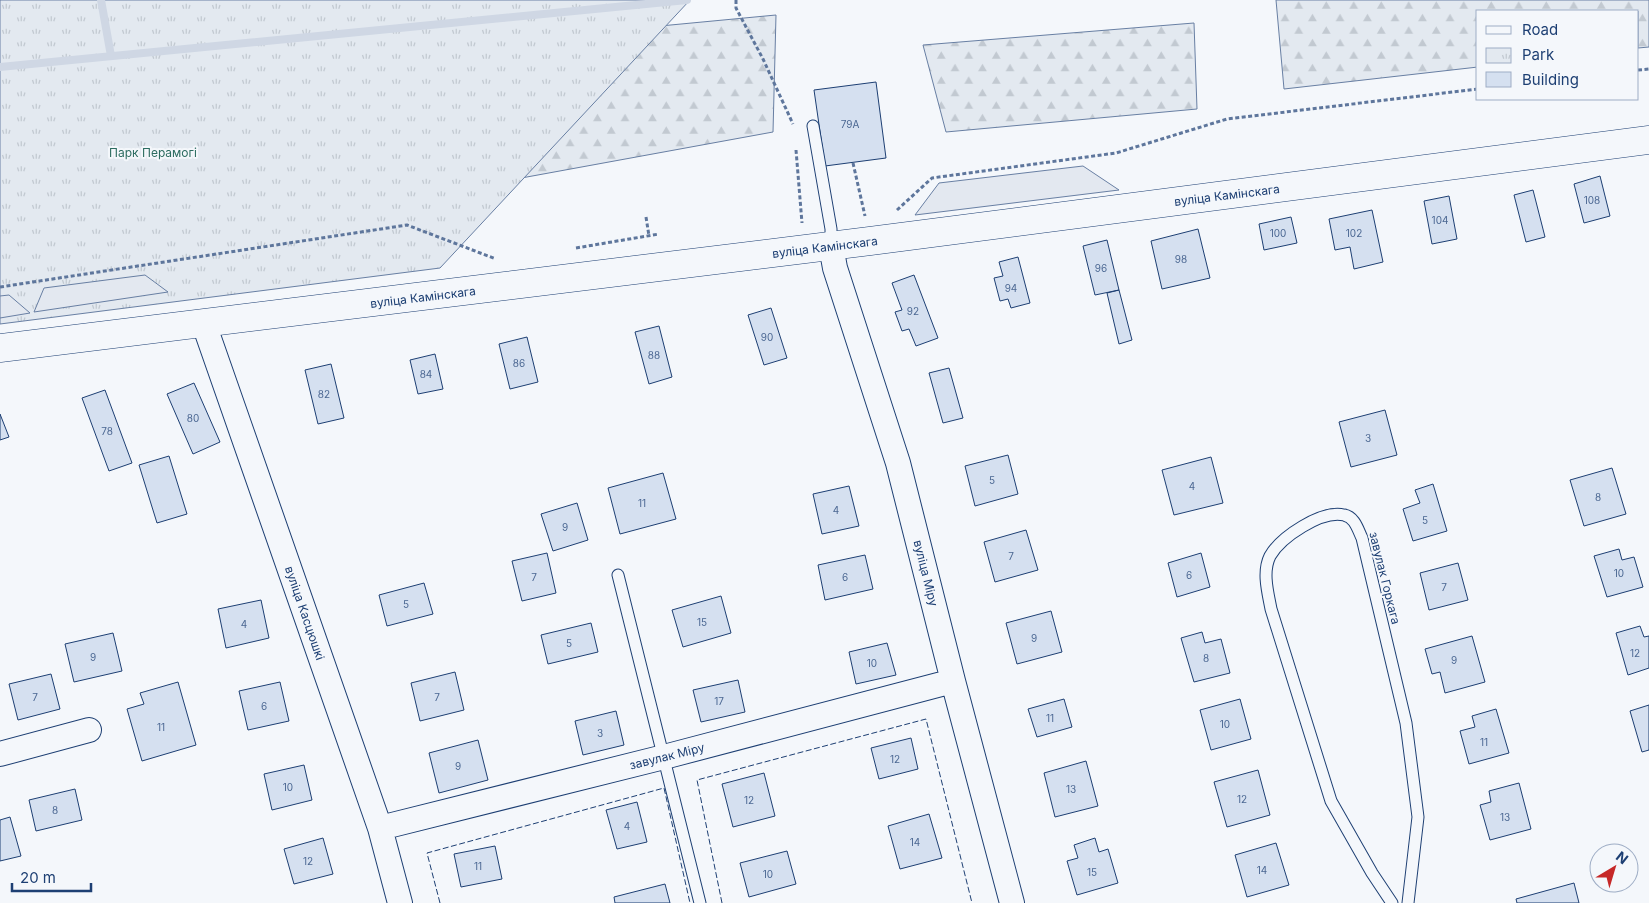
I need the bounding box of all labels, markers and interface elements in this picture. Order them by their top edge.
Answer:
legend [1476,10,1639,100]
text: Road [1522,20,1558,39]
text: Park [1522,45,1555,64]
text: Building [1522,70,1579,89]
house number: 79А [841,118,859,130]
park label: Парк Перамогі [109,145,197,160]
street label: вуліца Камінскага [1173,181,1281,209]
house number: 108 [1584,194,1600,206]
house number: 104 [1432,214,1448,226]
house number: 100 [1270,227,1286,239]
house number: 102 [1346,227,1362,239]
street label: вуліца Камінскага [771,233,879,261]
house number: 98 [1175,253,1187,265]
house number: 96 [1095,262,1107,274]
house number: 94 [1005,282,1017,294]
street label: вуліца Камінскага [369,283,477,311]
house number: 92 [907,305,919,317]
house number: 90 [761,331,773,343]
house number: 88 [648,349,660,361]
house number: 86 [513,357,525,369]
house number: 84 [420,368,432,380]
house number: 82 [318,388,330,400]
house number: 80 [187,412,199,424]
house number: 78 [101,425,113,437]
house number: 3 [1365,432,1371,444]
house number: 5 [989,474,995,486]
house number: 4 [1189,480,1195,492]
house number: 8 [1595,491,1601,503]
house number: 11 [638,497,646,509]
house number: 4 [833,504,839,516]
house number: 5 [1422,514,1428,526]
house number: 9 [562,521,568,533]
street label: завулак Горкага [1366,530,1404,626]
street label: вуліца Міру [911,538,942,608]
house number: 7 [1008,550,1014,562]
street label: вуліца Касцюшкі [282,564,328,662]
house number: 10 [1614,567,1624,579]
house number: 6 [1186,569,1192,581]
house number: 7 [531,571,537,583]
house number: 6 [842,571,848,583]
house number: 7 [1441,581,1447,593]
house number: 5 [403,598,409,610]
house number: 15 [697,616,707,628]
house number: 4 [241,618,247,630]
house number: 9 [1031,632,1037,644]
house number: 5 [566,637,572,649]
house number: 12 [1630,647,1640,659]
house number: 9 [90,651,96,663]
house number: 8 [1203,652,1209,664]
house number: 9 [1451,654,1457,666]
house number: 10 [867,657,877,669]
house number: 7 [32,691,38,703]
house number: 7 [434,691,440,703]
house number: 17 [714,695,724,707]
house number: 6 [261,700,267,712]
house number: 11 [1046,712,1054,724]
house number: 10 [1220,718,1230,730]
house number: 11 [157,721,165,733]
house number: 3 [597,727,603,739]
house number: 11 [1480,736,1488,748]
street label: завулак Міру [628,739,706,773]
house number: 12 [890,753,900,765]
house number: 9 [455,760,461,772]
house number: 10 [283,781,293,793]
house number: 13 [1066,783,1076,795]
house number: 12 [1237,793,1247,805]
house number: 12 [744,794,754,806]
house number: 8 [52,804,58,816]
house number: 13 [1500,811,1510,823]
house number: 4 [624,820,630,832]
house number: 14 [910,836,920,848]
north arrow [1589,843,1639,893]
text: N [1613,847,1632,867]
house number: 12 [303,855,313,867]
scale bar [12,860,91,892]
house number: 11 [474,860,482,872]
house number: 14 [1257,864,1267,876]
house number: 15 [1087,866,1097,878]
text: 20 m [20,868,56,887]
house number: 10 [763,868,773,880]

